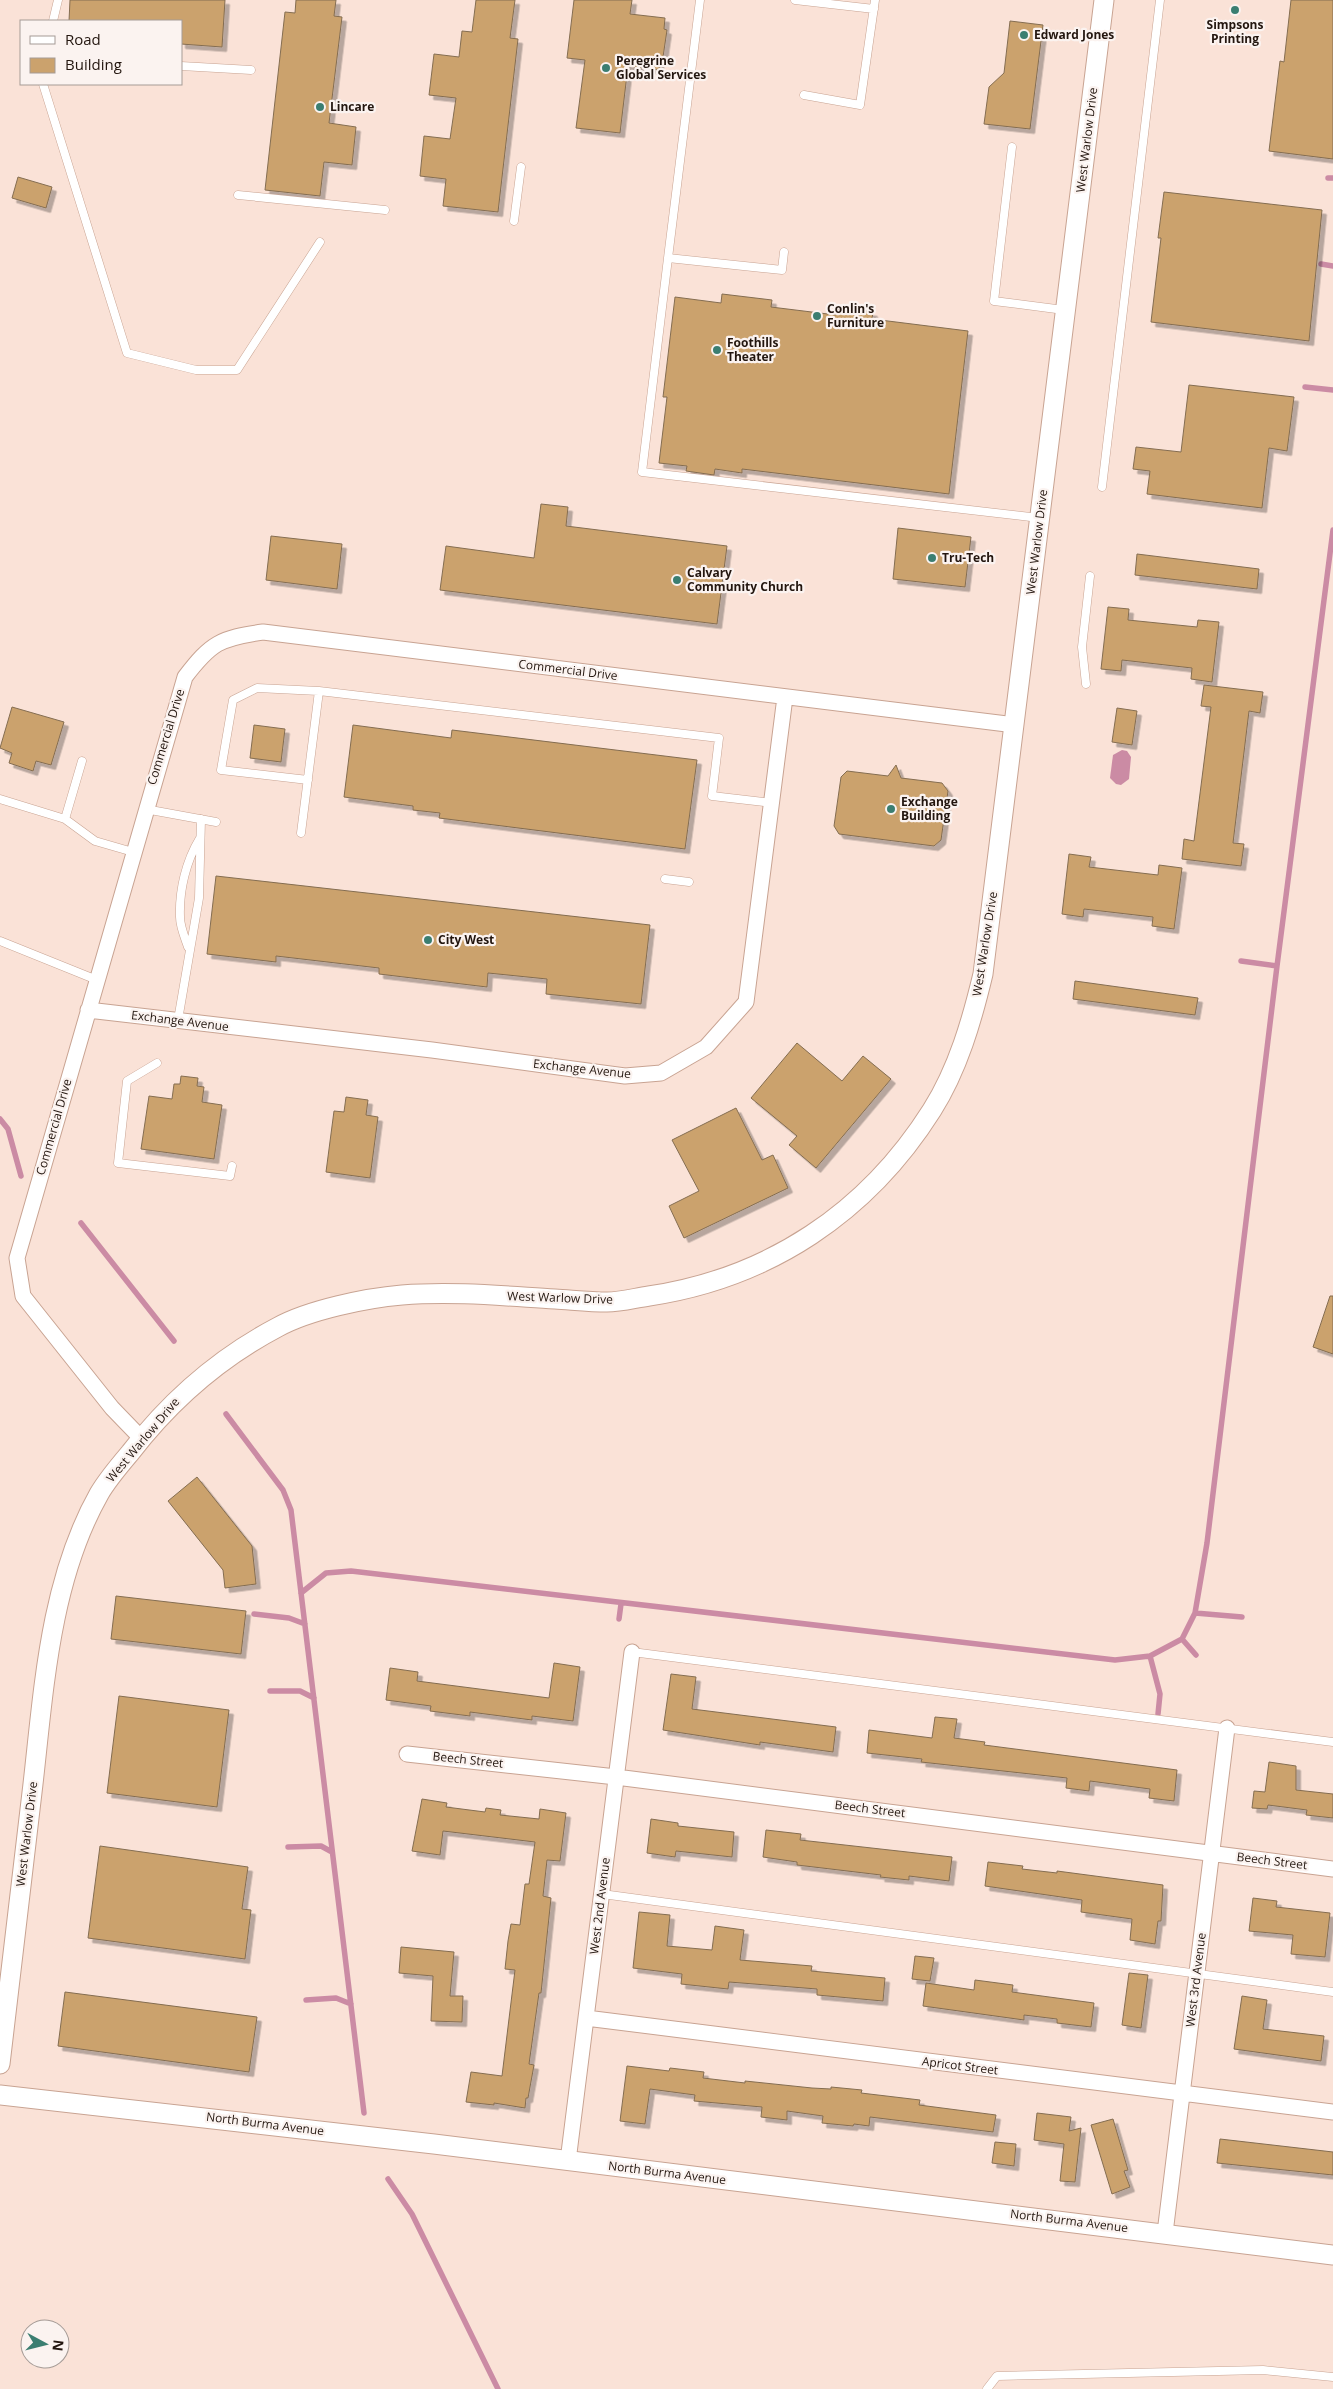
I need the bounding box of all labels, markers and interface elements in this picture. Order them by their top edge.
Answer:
marker: Simpsons Printing [1229,4,1241,16]
place label: Simpsons Printing [1207,16,1263,47]
legend [20,20,182,85]
place label: Edward Jones [1034,26,1114,43]
text: Road [65,29,101,49]
marker: Edward Jones [1018,29,1030,41]
place label: Peregrine Global Services [616,52,706,83]
text: Building [65,54,122,74]
marker: Peregrine Global Services [600,62,612,74]
street label: West Warlow Drive [1072,86,1101,193]
place label: Lincare [330,98,374,115]
marker: Lincare [314,101,326,113]
place label: Conlin's Furniture [827,300,884,331]
marker: Conlin's Furniture [811,310,823,322]
place label: Foothills Theater [727,334,779,365]
marker: Foothills Theater [711,344,723,356]
street label: West Warlow Drive [1022,488,1051,595]
place label: Tru-Tech [942,549,994,566]
marker: Tru-Tech [926,552,938,564]
place label: Calvary Community Church [687,564,803,595]
marker: Calvary Community Church [671,574,683,586]
street label: Commercial Drive [518,655,619,684]
street label: Commercial Drive [143,686,188,787]
place label: Exchange Building [901,793,958,824]
marker: Exchange Building [885,803,897,815]
street label: West Warlow Drive [968,890,1001,997]
place label: City West [438,931,494,948]
marker: City West [422,934,434,946]
street label: Exchange Avenue [130,1006,230,1035]
street label: Exchange Avenue [532,1055,632,1082]
street label: Commercial Drive [32,1076,75,1177]
street label: West Warlow Drive [507,1287,613,1308]
street label: West Warlow Drive [102,1394,183,1486]
street label: Beech Street [432,1747,504,1772]
street label: West Warlow Drive [12,1780,41,1887]
street label: Beech Street [834,1796,906,1821]
street label: Beech Street [1236,1848,1308,1873]
street label: West 2nd Avenue [585,1856,614,1955]
street label: West 3rd Avenue [1181,1932,1210,2028]
street label: Apricot Street [921,2052,999,2079]
street label: North Burma Avenue [205,2108,325,2139]
street label: North Burma Avenue [607,2157,727,2188]
street label: North Burma Avenue [1009,2205,1129,2236]
north arrow [20,2319,70,2369]
text: N [48,2339,69,2352]

